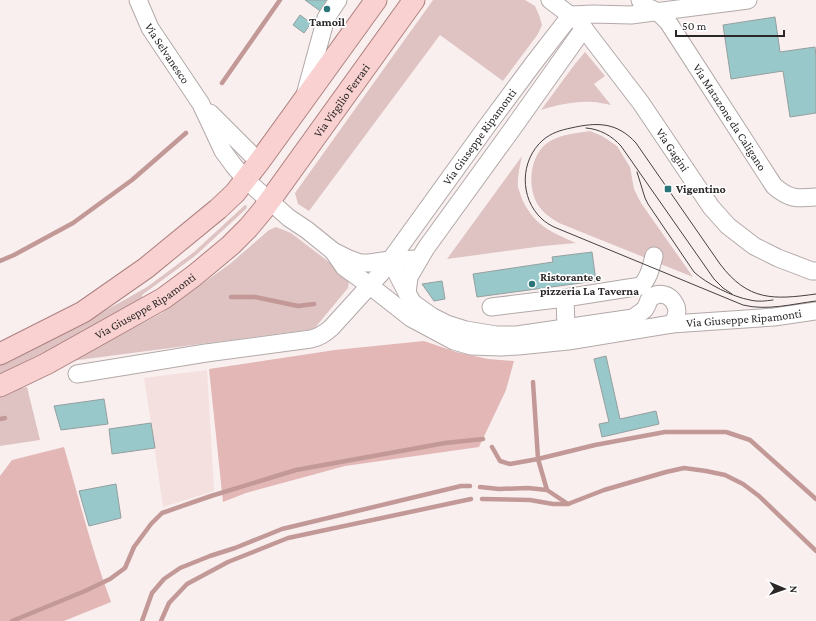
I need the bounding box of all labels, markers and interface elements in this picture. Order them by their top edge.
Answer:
marker: Tamoil [322,4,332,14]
scale bar [676,12,784,38]
place label: Tamoil [309,15,345,29]
text: 50 m [682,19,707,33]
street label: Via Selvanesco [142,21,192,86]
street label: Via Virgilio Ferrari [311,61,373,140]
street label: Via Matazone da Caligano [690,61,769,173]
street label: Via Giuseppe Ripamonti [440,86,519,188]
street label: Via Gagini [653,126,692,174]
place label: Vigentino [675,182,726,196]
marker: Vigentino [663,184,673,194]
street label: Via Giuseppe Ripamonti [92,270,198,342]
place label: Ristorante e pizzeria La Taverna [540,270,639,298]
marker: Ristorante e pizzeria La Taverna [527,279,537,289]
street label: Via Giuseppe Ripamonti [686,306,803,330]
north arrow [764,569,804,609]
text: N [788,585,800,594]

